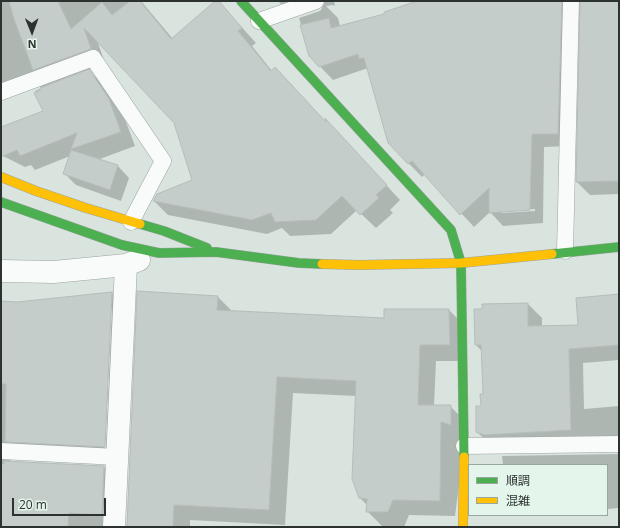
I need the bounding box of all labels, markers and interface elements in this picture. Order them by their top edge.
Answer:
north arrow [12,12,52,52]
text: N [28,37,37,52]
legend [468,464,608,516]
text: 順調 [506,472,530,489]
scale bar [14,490,108,516]
text: 混雑 [506,492,530,509]
text: 20 m [19,496,47,513]

